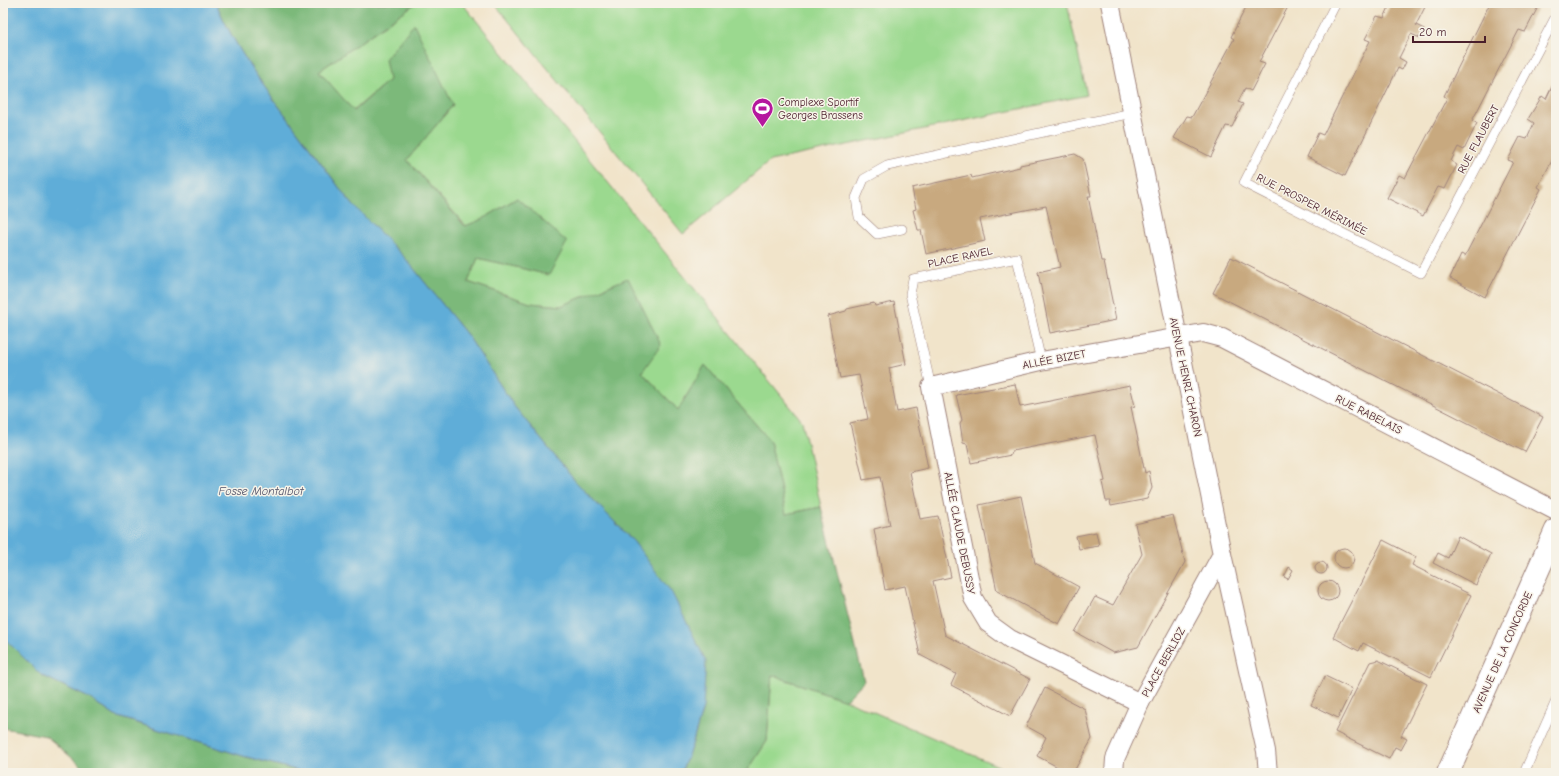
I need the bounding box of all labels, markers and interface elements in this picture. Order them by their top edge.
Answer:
scale bar [1413,18,1485,44]
text: 20 m [1419,25,1447,39]
sports icon: Complexe Sportif Georges Brassens [749,95,775,128]
place label: Complexe Sportif Georges Brassens [778,96,863,122]
street label: RUE FLAUBERT [1455,102,1502,176]
street label: RUE PROSPER MÉRIMÉE [1254,170,1370,238]
street label: PLACE RAVEL [927,244,994,271]
street label: AVENUE HENRI CHARON [1166,316,1205,438]
street label: ALLÉE BIZET [1021,346,1087,372]
street label: RUE RABELAIS [1333,392,1404,437]
street label: ALLÉE CLAUDE DEBUSSY [941,471,979,596]
water label: Fosse Montalbot [218,484,305,498]
street label: AVENUE DE LA CONCORDE [1470,589,1535,715]
street label: PLACE BERLIOZ [1139,625,1188,699]

